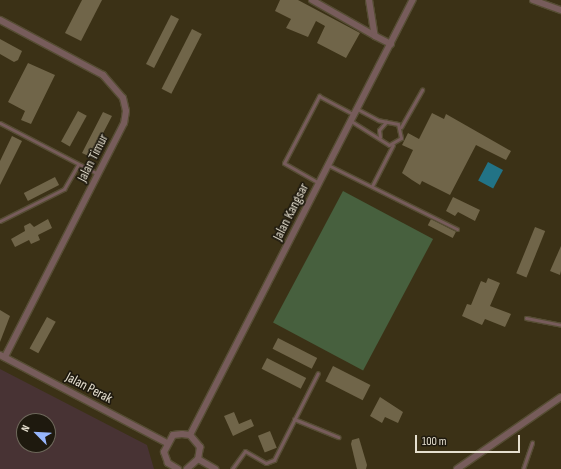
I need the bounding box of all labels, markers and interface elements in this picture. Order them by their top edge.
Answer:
street label: Jalan Timur [74,131,112,185]
street label: Jalan Kangsar [269,181,313,243]
street label: Jalan Perak [63,369,115,407]
north arrow [16,413,56,453]
text: N [18,423,33,434]
scale bar [417,427,522,453]
text: 100 m [422,434,447,449]

